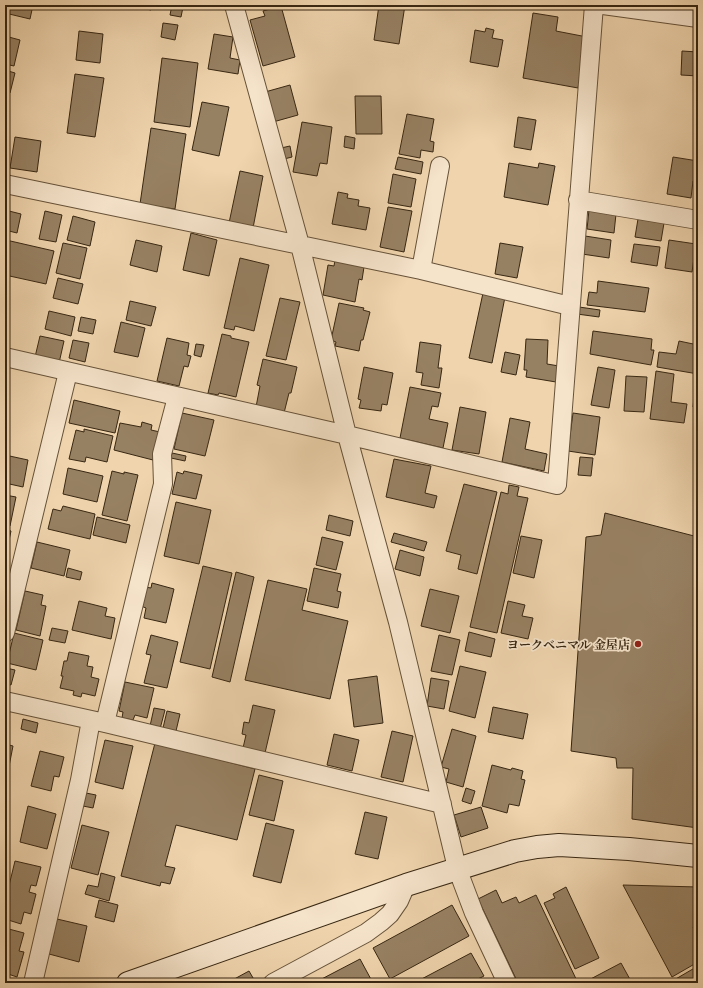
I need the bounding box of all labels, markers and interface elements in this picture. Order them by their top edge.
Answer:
place label: ヨークベニマル 金屋店 [507,637,630,652]
marker: ヨークベニマル 金屋店 [633,639,643,649]

